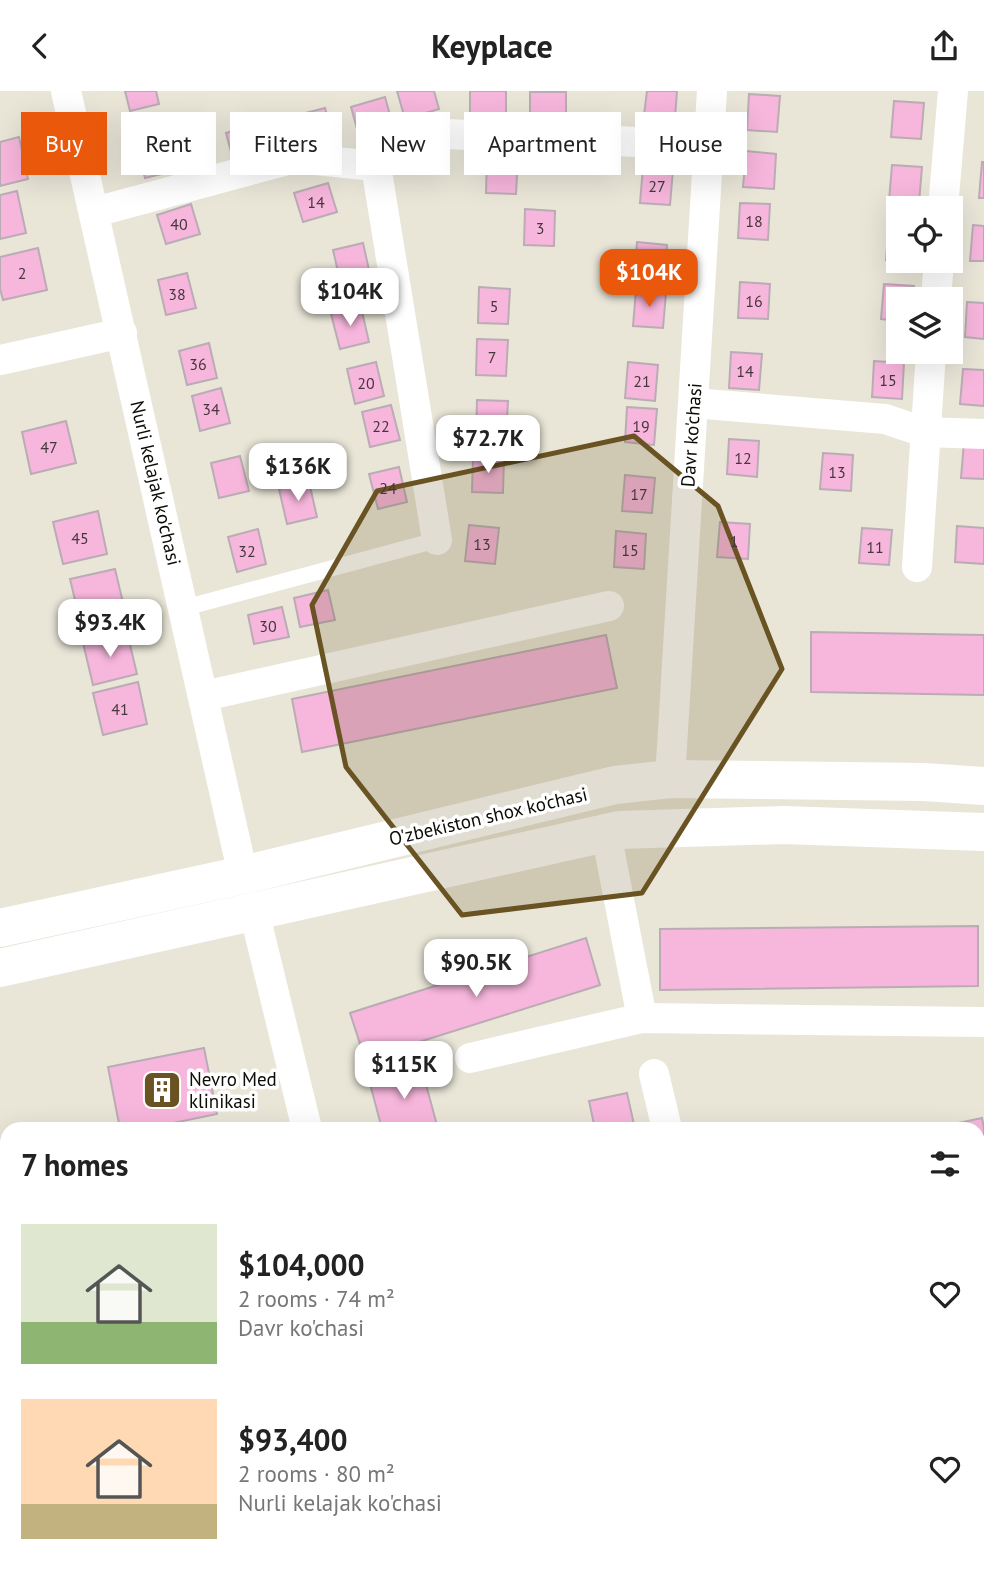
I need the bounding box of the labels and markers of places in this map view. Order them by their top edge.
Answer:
pin: $104K [600,249,698,309]
pin: $104K [301,268,399,328]
pin: $72.7K [431,415,545,475]
pin: $136K [249,443,347,503]
pin: $93.4K [53,599,167,659]
pin: $90.5K [419,939,533,999]
pin: $115K [355,1041,453,1101]
place label: Nevro Med klinikasi [189,1067,277,1113]
building icon: Nevro Med klinikasi [141,1069,183,1111]

